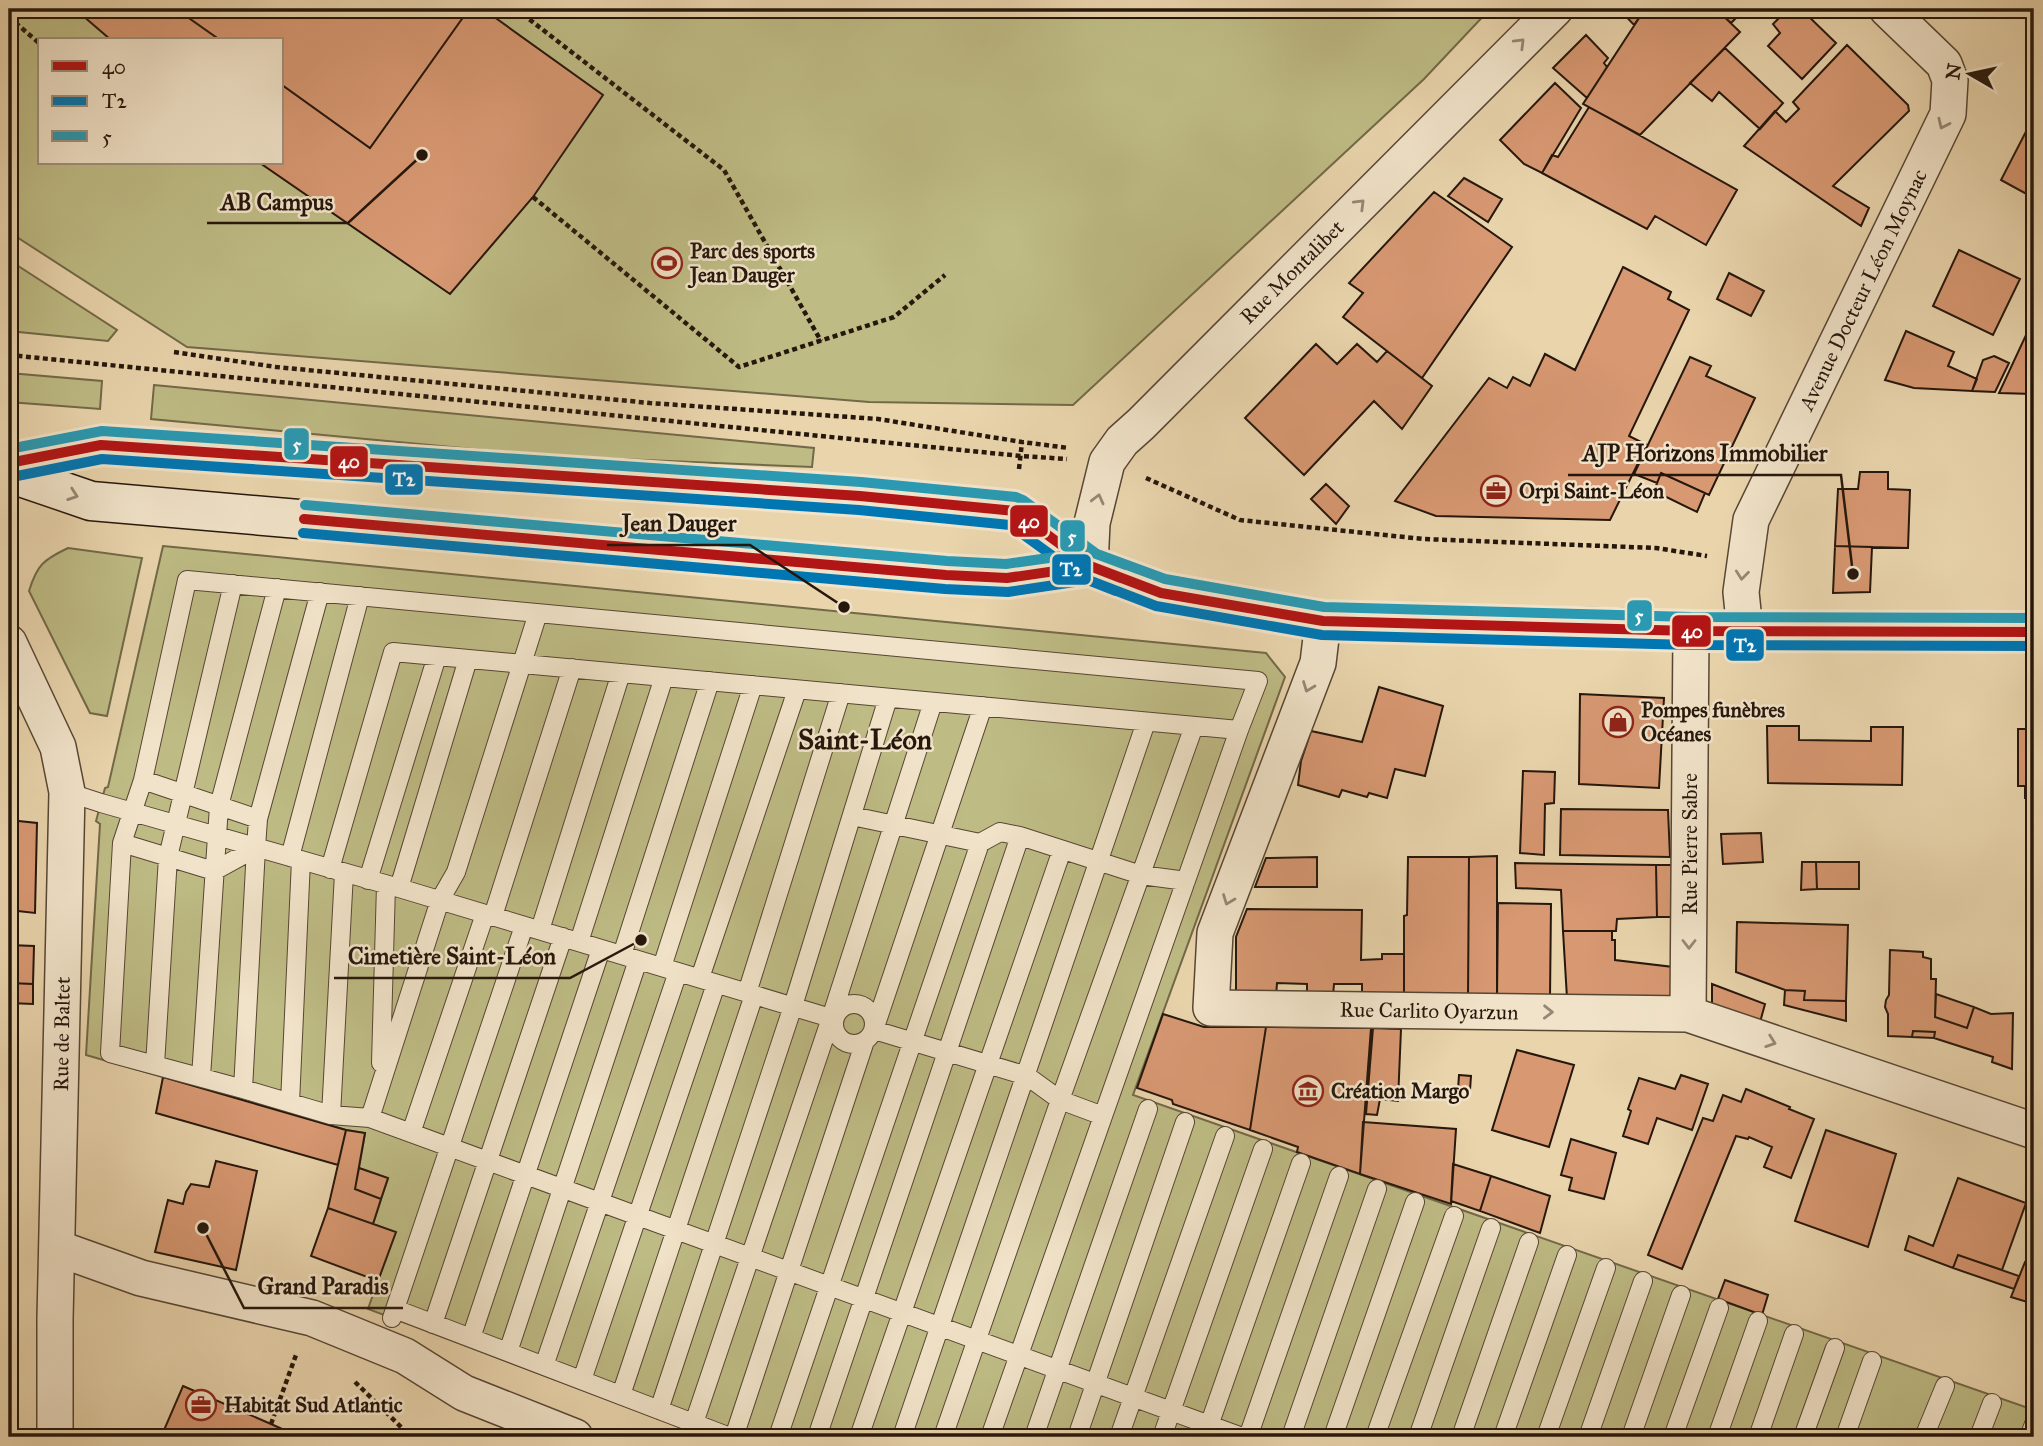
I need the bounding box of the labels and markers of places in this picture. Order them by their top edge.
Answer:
callout: AB Campus [207,179,348,223]
place label: Parc des sports Jean Dauger [687,238,815,289]
sports icon: Parc des sports Jean Dauger [650,246,684,280]
callout: AJP Horizons Immobilier [1568,431,1841,475]
office icon: Orpi Saint-Léon [1479,474,1513,508]
place label: Orpi Saint-Léon [1519,478,1665,504]
callout: Jean Dauger [607,501,750,545]
place label: Pompes funèbres Océanes [1641,697,1785,747]
shop icon: Pompes funèbres Océanes [1601,705,1635,739]
callout: Cimetière Saint-Léon [334,934,570,978]
museum icon: Création Margo [1291,1074,1325,1108]
place label: Création Margo [1331,1078,1470,1104]
callout: Grand Paradis [244,1264,403,1308]
office icon: Habitat Sud Atlantic [184,1388,218,1422]
place label: Habitat Sud Atlantic [224,1392,403,1418]

